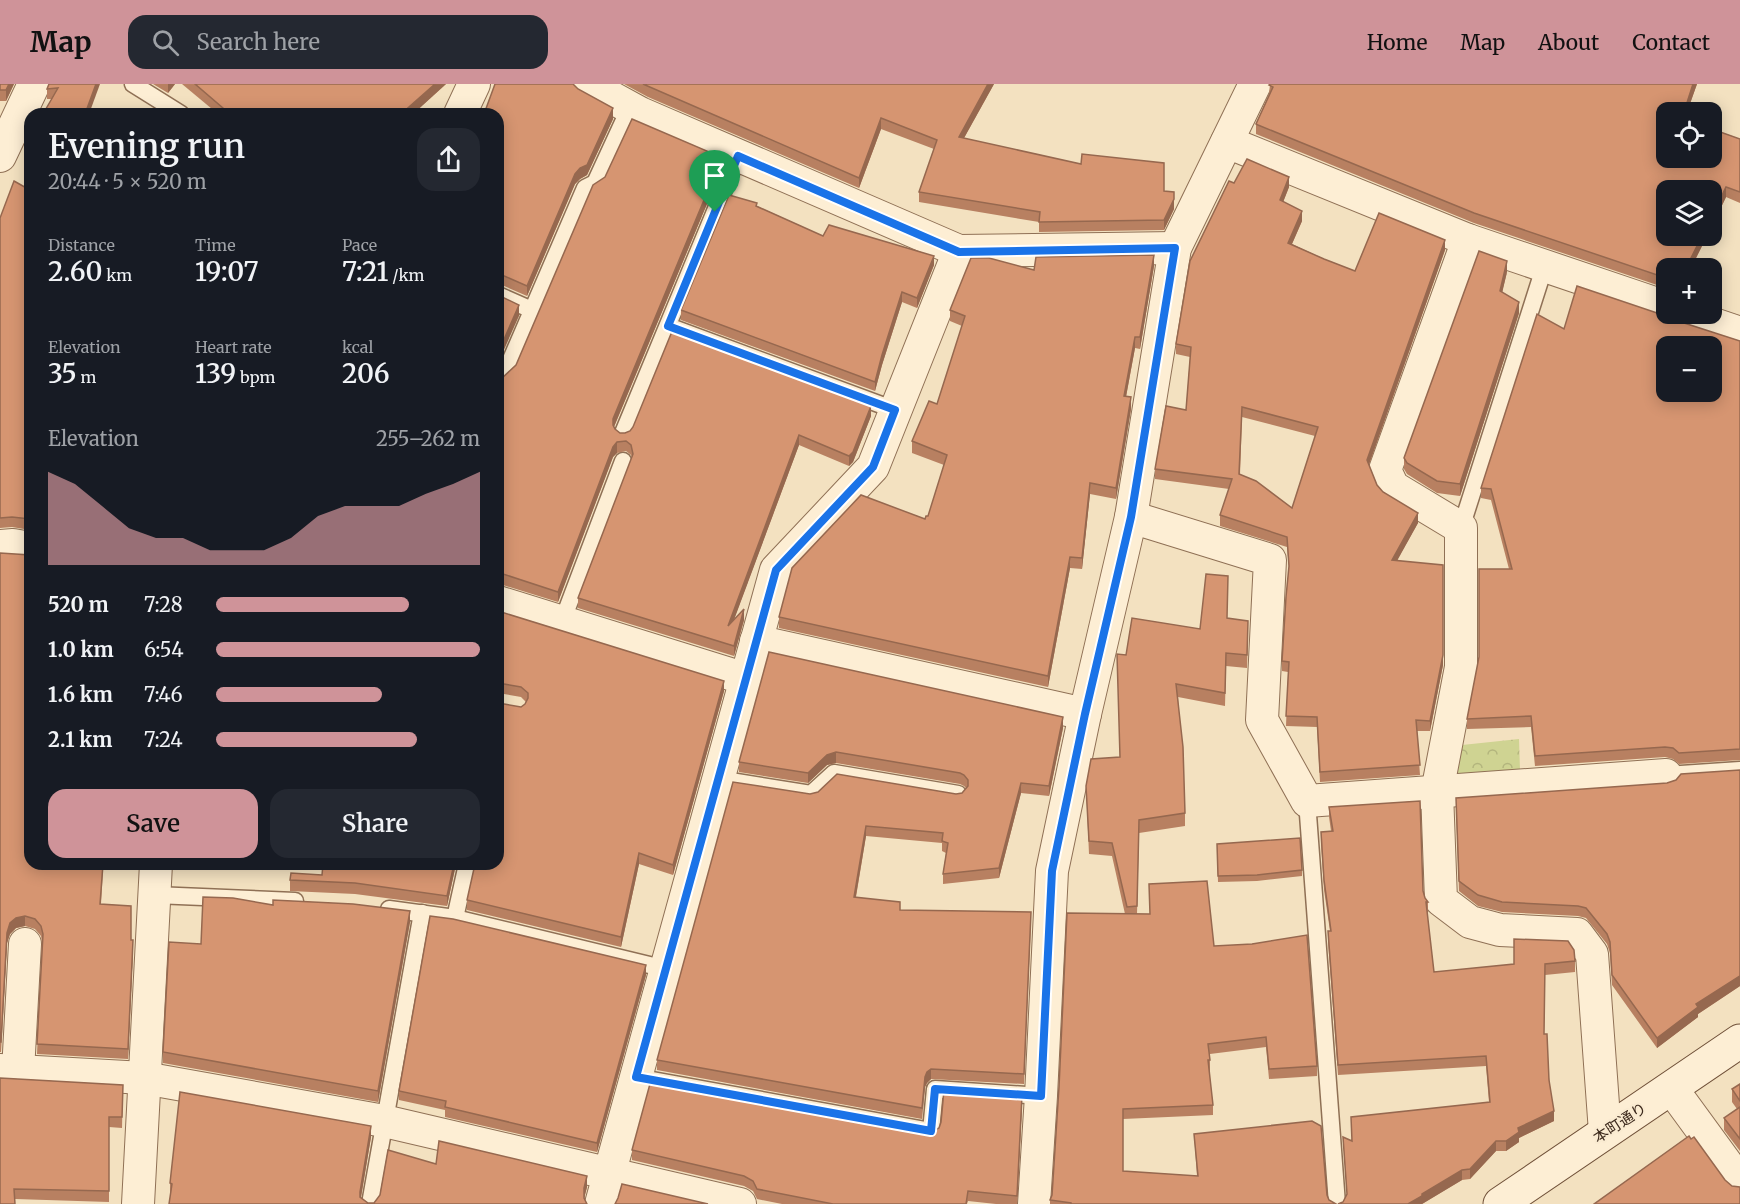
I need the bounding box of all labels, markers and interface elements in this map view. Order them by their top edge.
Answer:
search box [128,15,548,69]
text: Map [30,24,92,60]
icon: search [149,26,182,59]
text: Search here [197,28,320,56]
text: Home [1367,29,1427,56]
text: Map [1460,29,1505,56]
text: About [1538,29,1599,56]
text: Contact [1632,29,1710,56]
map controls [1656,102,1722,402]
button: locate [1656,102,1722,168]
text: Evening run [48,126,245,167]
button: share [417,128,480,191]
pin [689,150,740,212]
icon: arrive [698,159,731,192]
text: 20:44 · 5 × 520 m [48,169,207,194]
button: layers [1656,180,1722,246]
text: Distance [48,235,115,255]
text: Time [195,235,236,255]
text: Pace [342,235,377,255]
text: 2.60 [48,255,102,288]
text: 19:07 [195,255,259,288]
text: 7:21 [342,255,388,288]
button: + [1656,258,1722,324]
text: km [102,265,132,285]
text: /km [388,265,425,285]
button: − [1656,336,1722,402]
text: Elevation [48,337,121,357]
text: Heart rate [195,337,272,357]
text: kcal [342,337,373,357]
text: 35 [48,357,77,390]
text: 139 [195,357,236,390]
text: 206 [342,357,390,390]
text: m [77,367,96,387]
text: bpm [236,367,275,387]
text: Elevation [48,426,139,451]
text: 255–262 m [376,426,480,451]
text: 520 m [48,592,109,617]
text: 7:28 [144,592,183,617]
text: 1.0 km [48,637,114,662]
text: 6:54 [144,637,183,662]
text: 1.6 km [48,682,113,707]
text: 7:46 [144,682,183,707]
text: 2.1 km [48,727,112,752]
text: 7:24 [144,727,183,752]
button: Save [48,789,258,858]
button: Share [270,789,480,858]
street label: 本町通り [1589,1098,1650,1147]

